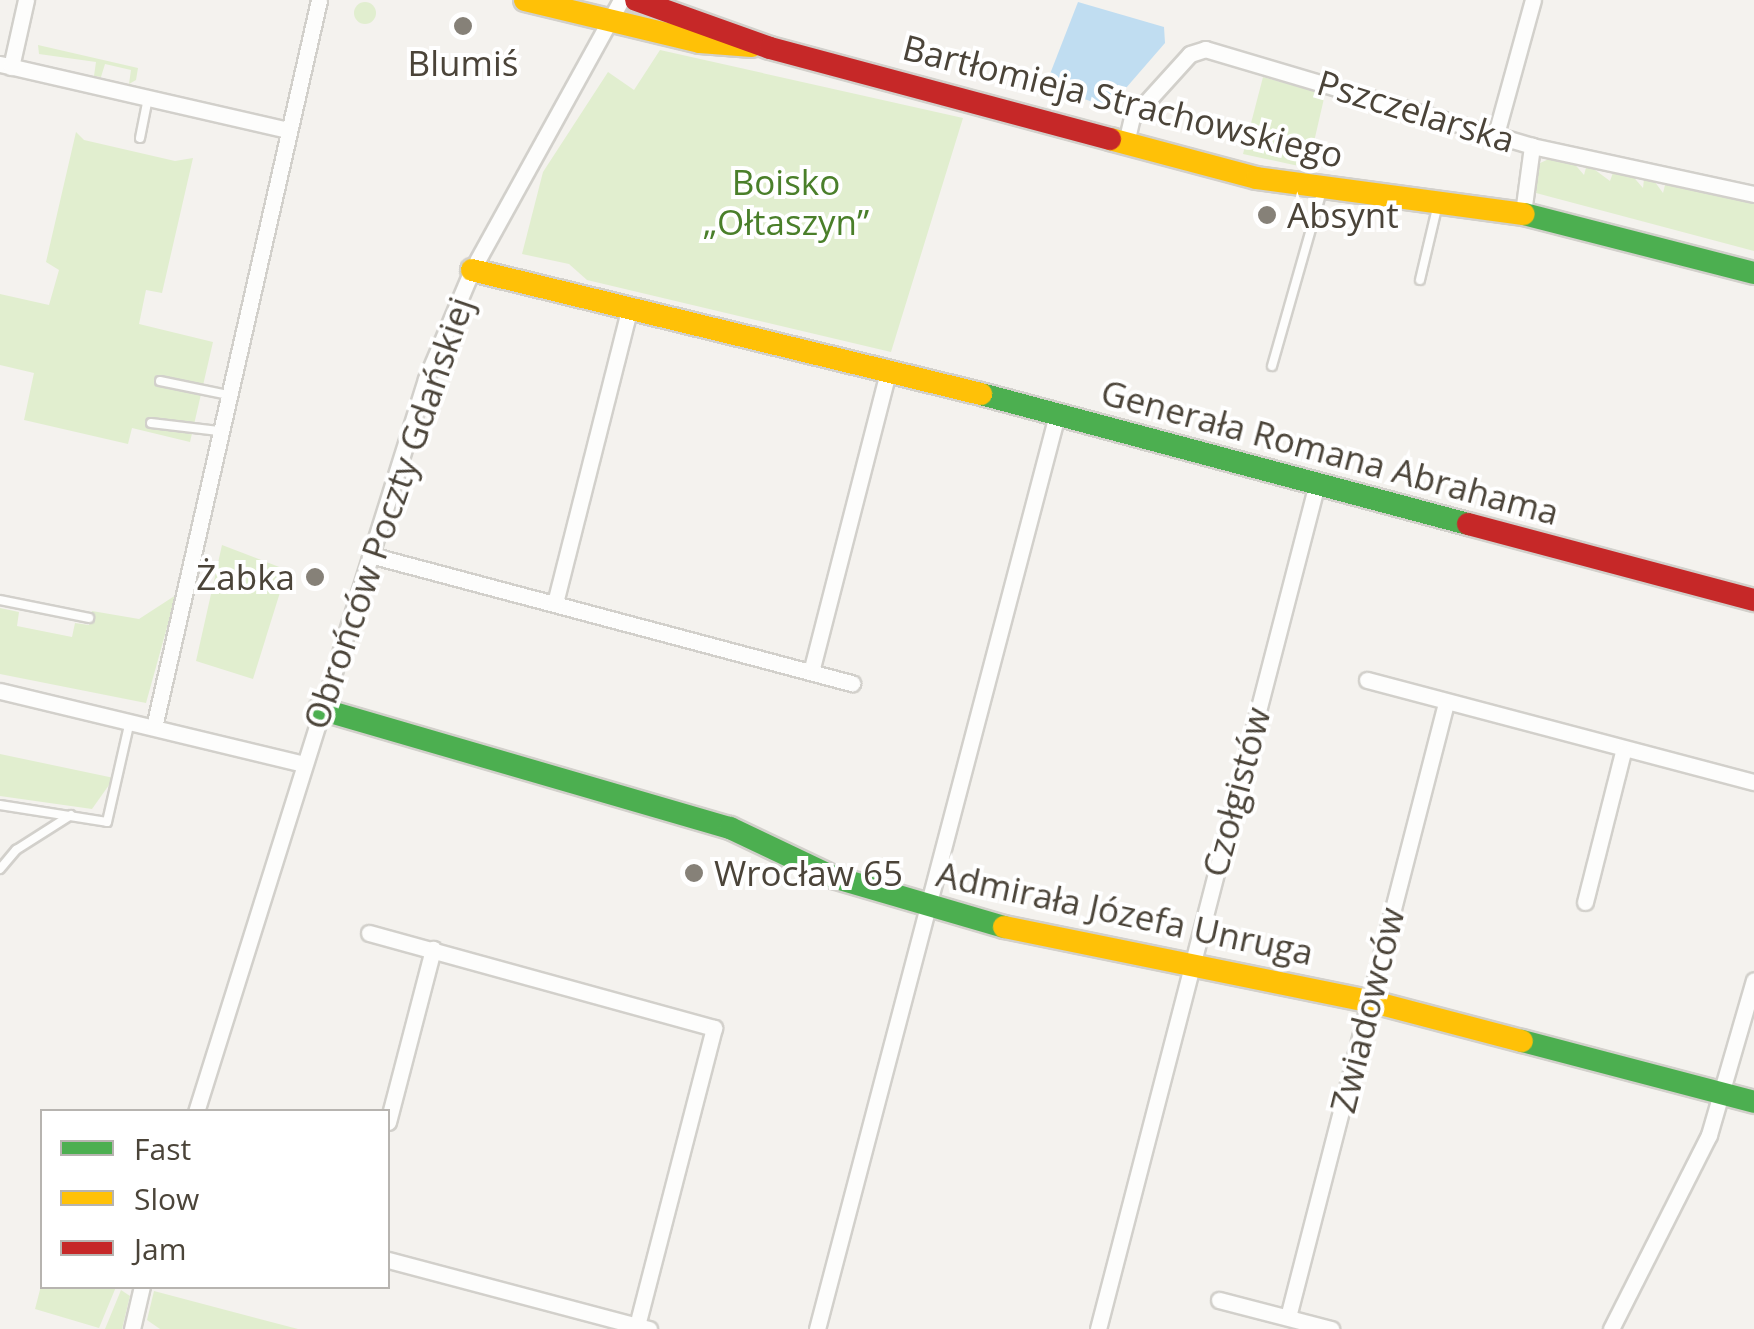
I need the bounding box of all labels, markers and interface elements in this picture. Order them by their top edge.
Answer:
marker: Blumiś [452,15,474,37]
street label: Bartłomieja Strachowskiego [898,26,1348,176]
place label: Blumiś [408,42,518,84]
street label: Pszczelarska [1312,61,1520,161]
park label: Boisko „Ołtaszyn” [703,161,869,243]
place label: Absynt [1287,194,1399,236]
marker: Absynt [1256,204,1278,226]
street label: Obrońców Poczty Gdańskiej [294,292,482,734]
street label: Generała Romana Abrahama [1097,371,1563,533]
place label: Żabka [196,556,295,598]
marker: Żabka [304,566,326,588]
street label: Czołgistów [1193,703,1279,881]
place label: Wrocław 65 [714,852,903,894]
street label: Admirała Józefa Unruga [933,853,1317,973]
marker: Wrocław 65 [683,862,705,884]
street label: Zwiadowców [1321,903,1413,1117]
legend [40,1109,390,1289]
text: Fast [134,1128,191,1169]
text: Slow [134,1178,199,1219]
text: Jam [134,1228,187,1269]

